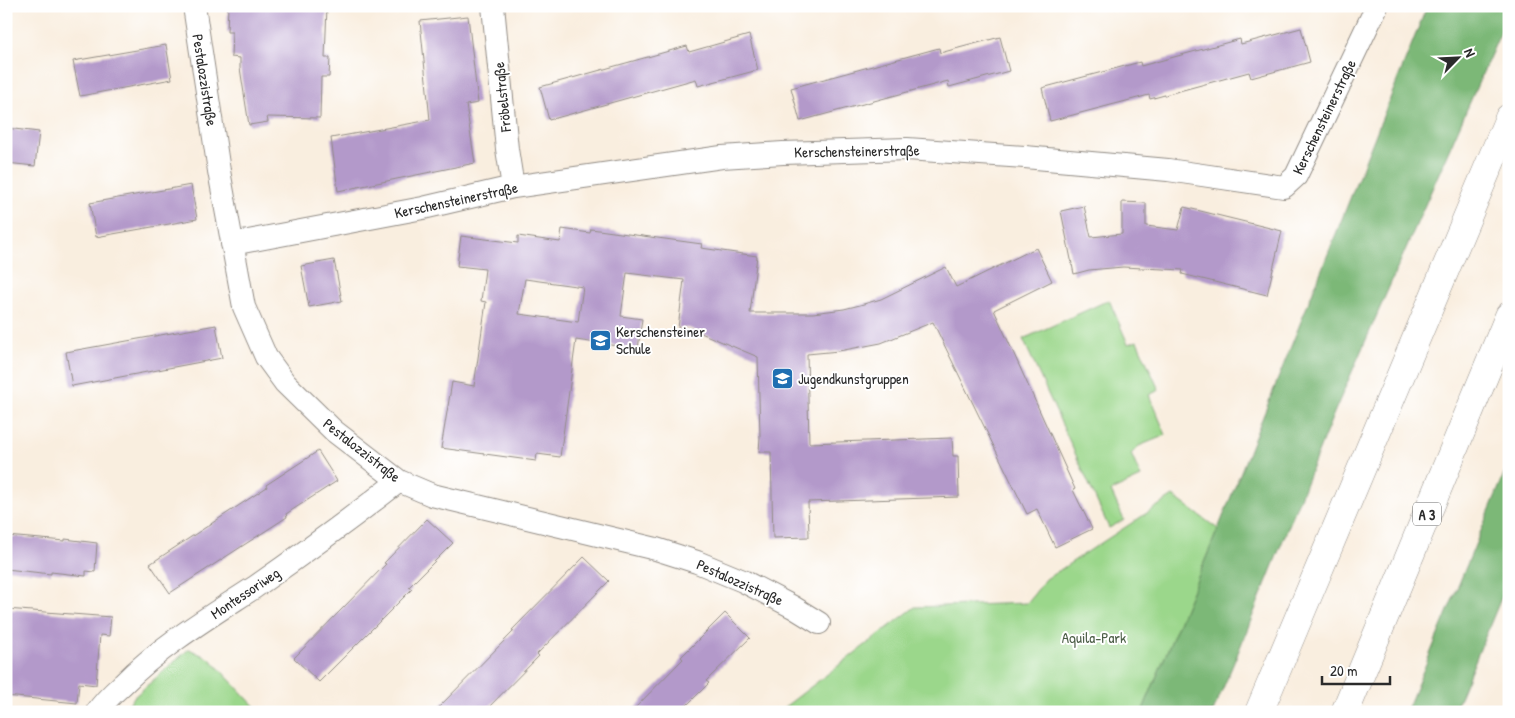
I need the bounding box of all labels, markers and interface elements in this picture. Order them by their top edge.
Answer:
north arrow [1432,32,1482,82]
street label: Pestalozzistraße [187,33,223,127]
text: N [1460,45,1481,60]
street label: Kerschensteinerstraße [1287,56,1361,178]
street label: Fröbelstraße [488,61,516,134]
street label: Kerschensteinerstraße [794,139,920,163]
street label: Kerschensteinerstraße [392,177,520,223]
place label: Kerschensteiner Schule [616,321,705,359]
school or university icon: Kerschensteiner Schule [588,328,612,352]
school or university icon: Jugendkunstgruppen [770,366,794,390]
place label: Jugendkunstgruppen [798,368,909,389]
street label: Pestalozzistraße [319,413,405,487]
road number: A 3 [1413,502,1441,526]
street label: Pestalozzistraße [693,554,787,610]
street label: Montessoriweg [206,562,284,624]
park label: Aquila-Park [1062,627,1126,648]
scale bar [1322,653,1390,685]
text: 20 m [1330,660,1357,681]

